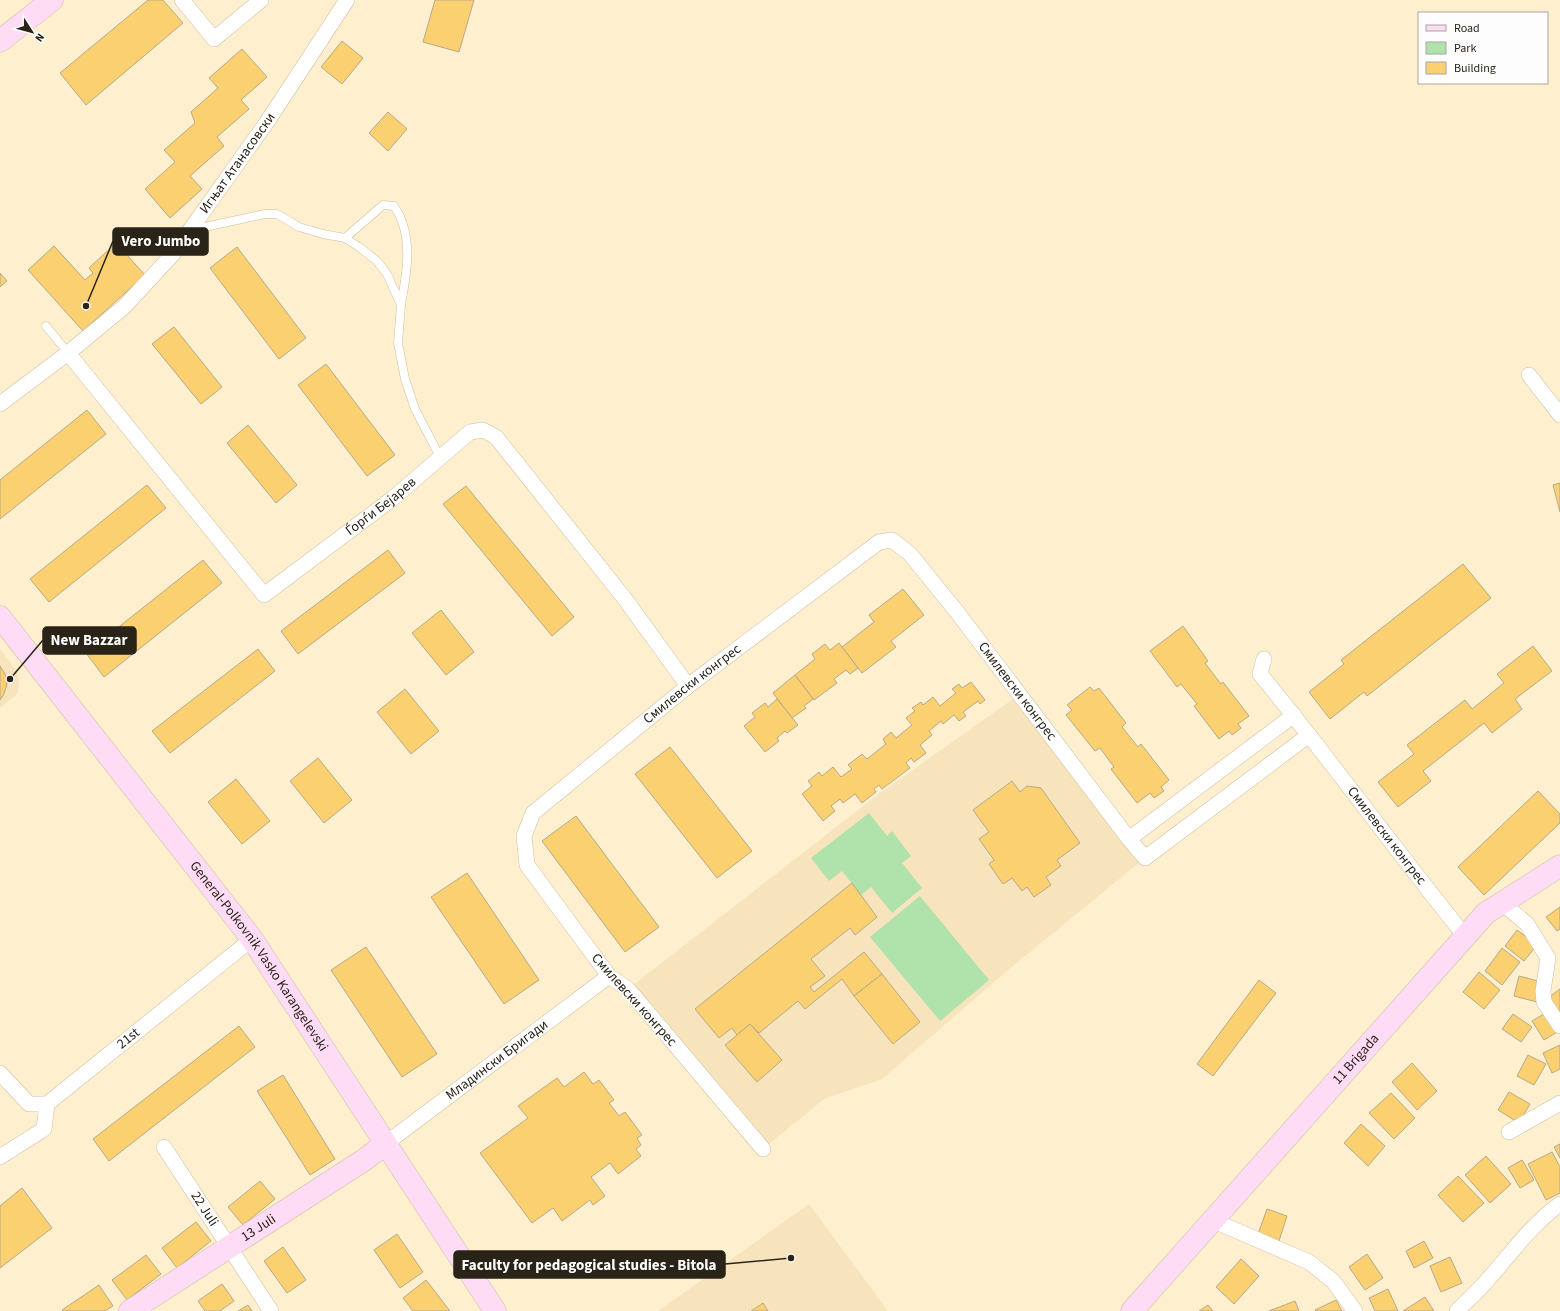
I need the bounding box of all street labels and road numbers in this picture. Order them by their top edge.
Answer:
street label: Игњат Атанасовски [195,109,280,218]
street label: Ѓорѓи Бејарев [341,473,421,541]
street label: Смилевски конгрес [973,638,1062,745]
street label: Смилевски конгрес [639,639,746,729]
street label: Смилевски конгрес [1342,782,1431,890]
street label: General-Polkovnik Vasko Karangelevski [185,857,333,1055]
street label: Смилевски конгрес [587,949,682,1051]
street label: Младински Бригади [442,1015,552,1105]
street label: 21st [113,1023,144,1054]
street label: 11 Brigada [1328,1029,1384,1089]
street label: 22 Juli [186,1188,223,1230]
street label: 13 Juli [237,1209,280,1247]

